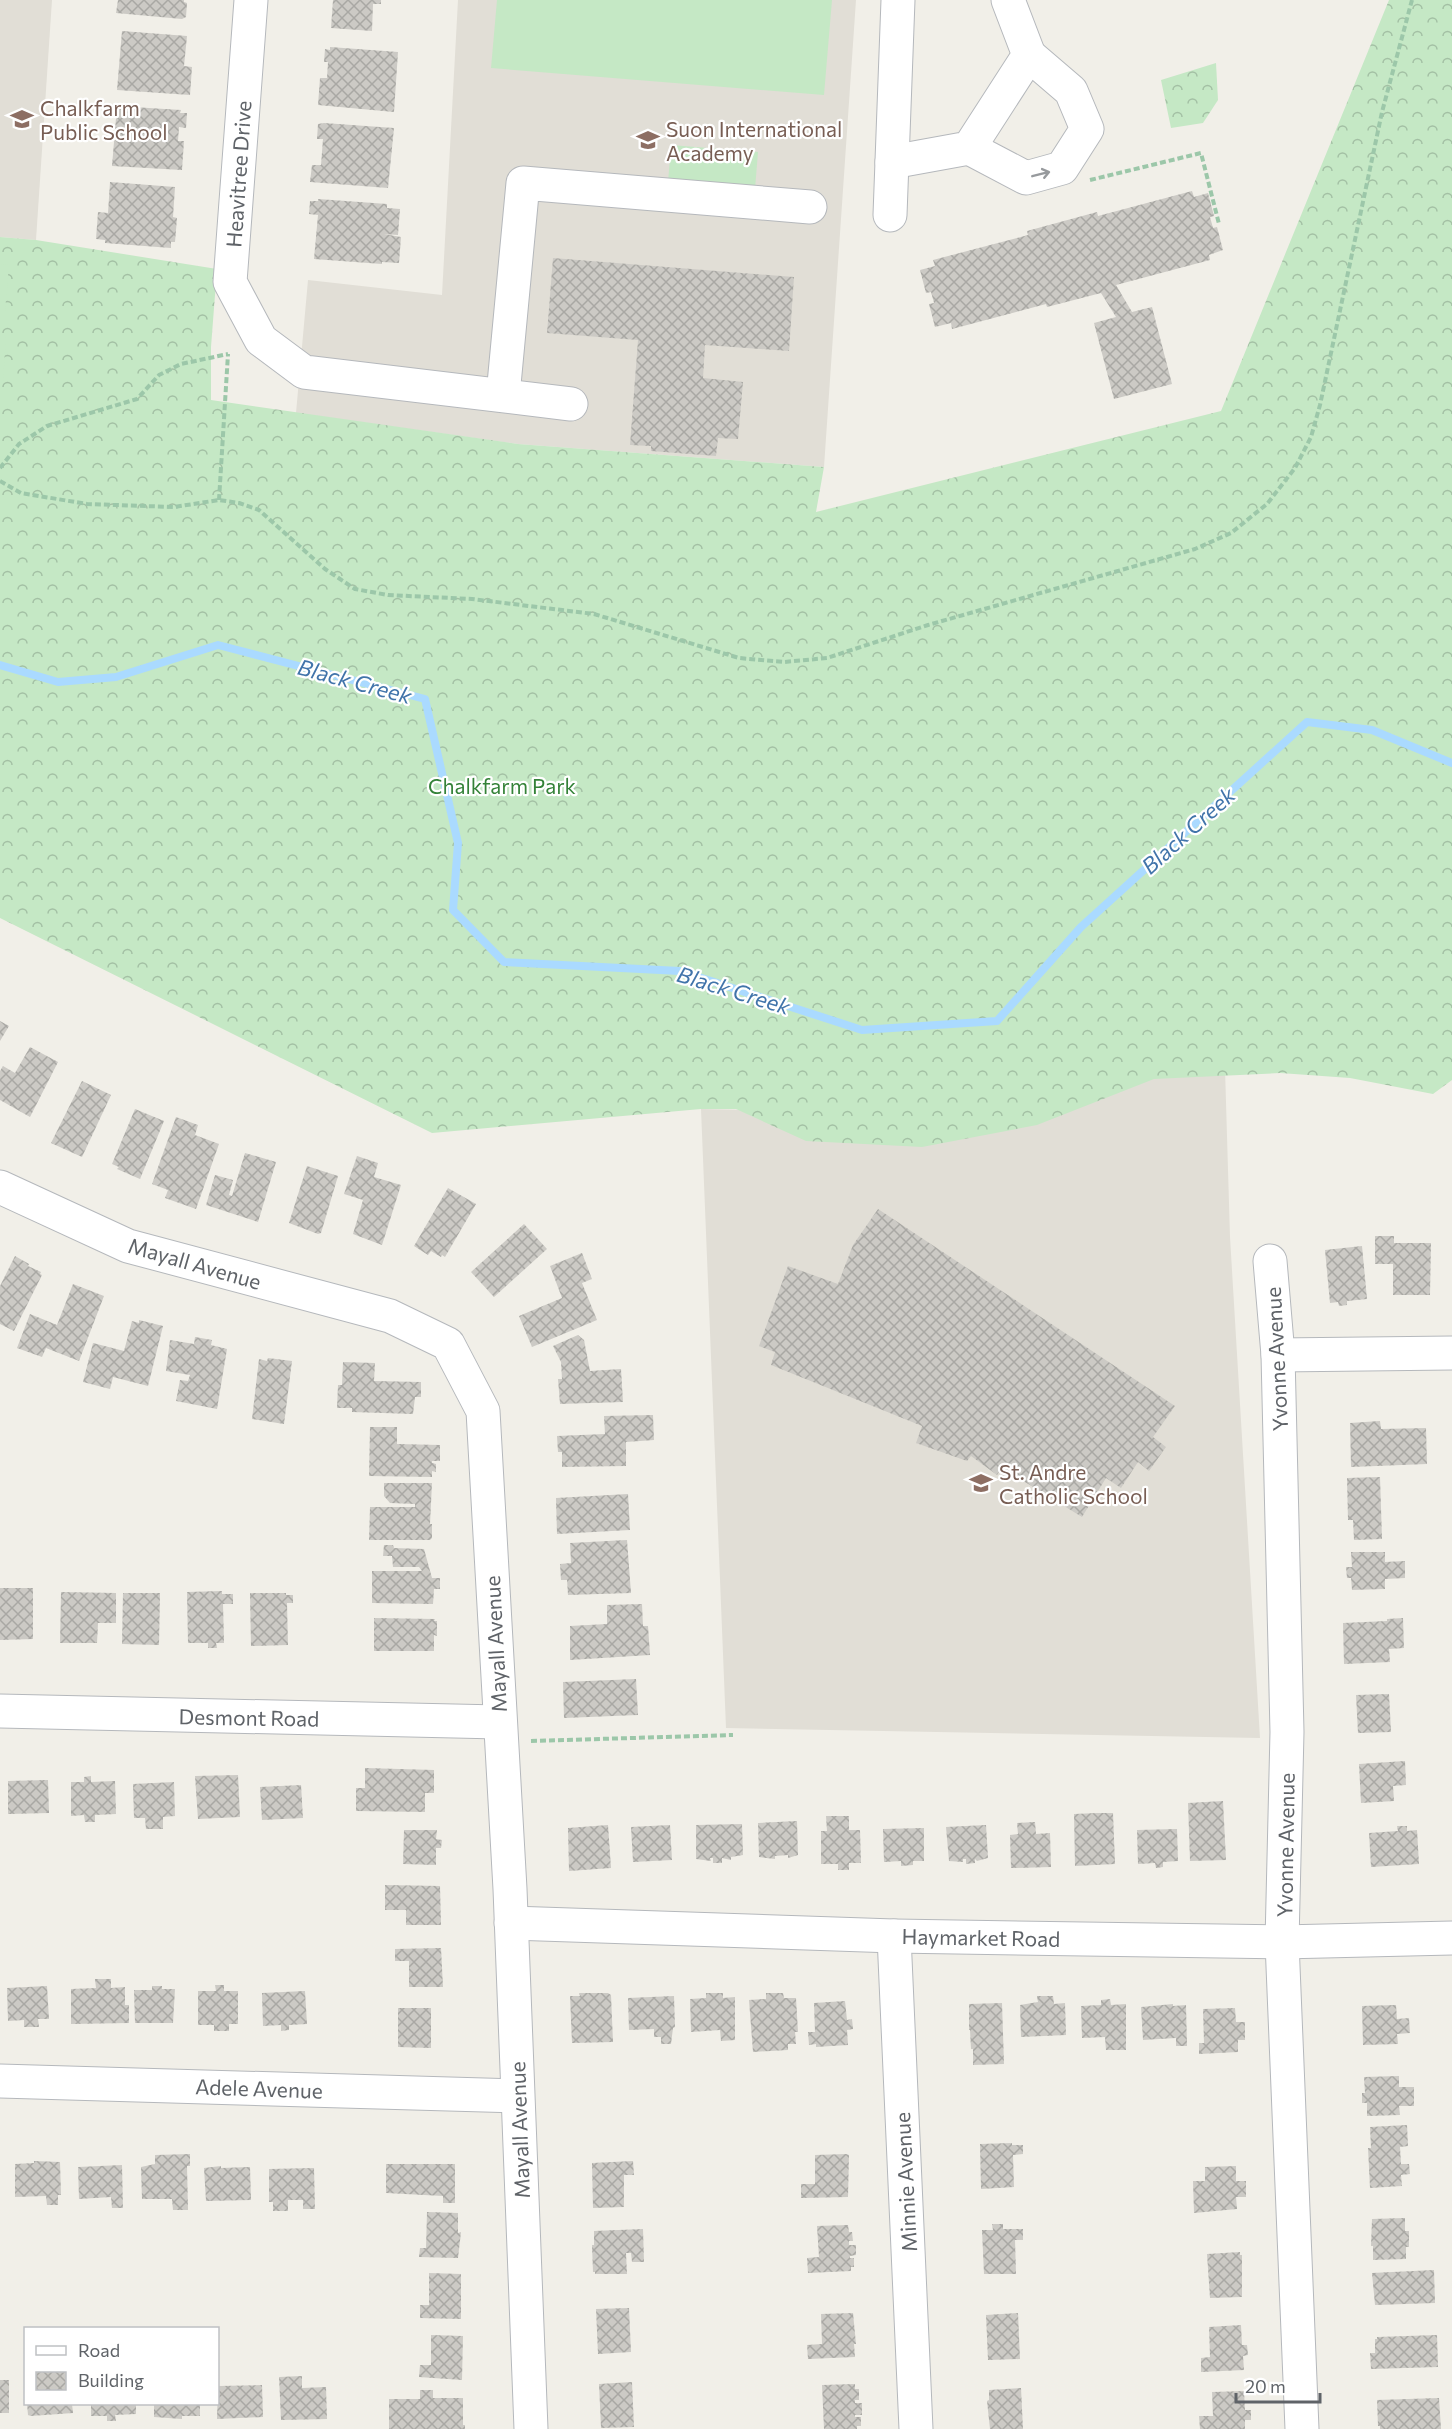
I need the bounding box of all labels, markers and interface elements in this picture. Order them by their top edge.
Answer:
place label: Chalkfarm Public School [40,95,168,144]
street label: Heavitree Drive [220,100,256,248]
school or university icon: Chalkfarm Public School [9,106,35,132]
place label: Suon International Academy [666,116,842,165]
school or university icon: Suon International Academy [635,127,661,153]
one-way arrow [1031,167,1050,179]
water label: Black Creek [295,653,416,709]
park label: Chalkfarm Park [428,773,576,798]
water label: Black Creek [1136,780,1241,879]
water label: Black Creek [674,960,795,1020]
street label: Mayall Avenue [126,1232,264,1294]
street label: Yvonne Avenue [1260,1286,1292,1432]
place label: St. Andre Catholic School [999,1459,1148,1508]
school or university icon: St. Andre Catholic School [968,1470,994,1496]
street label: Mayall Avenue [479,1575,511,1713]
street label: Desmont Road [178,1703,320,1731]
street label: Yvonne Avenue [1271,1772,1299,1918]
street label: Haymarket Road [902,1923,1060,1951]
street label: Mayall Avenue [504,2061,534,2199]
street label: Adele Avenue [195,2073,323,2103]
street label: Minnie Avenue [889,2111,921,2253]
legend [24,2327,219,2405]
text: Road [78,2339,120,2361]
scale bar [1236,2366,1320,2404]
text: Building [78,2369,144,2391]
text: 20 m [1245,2375,1286,2397]

